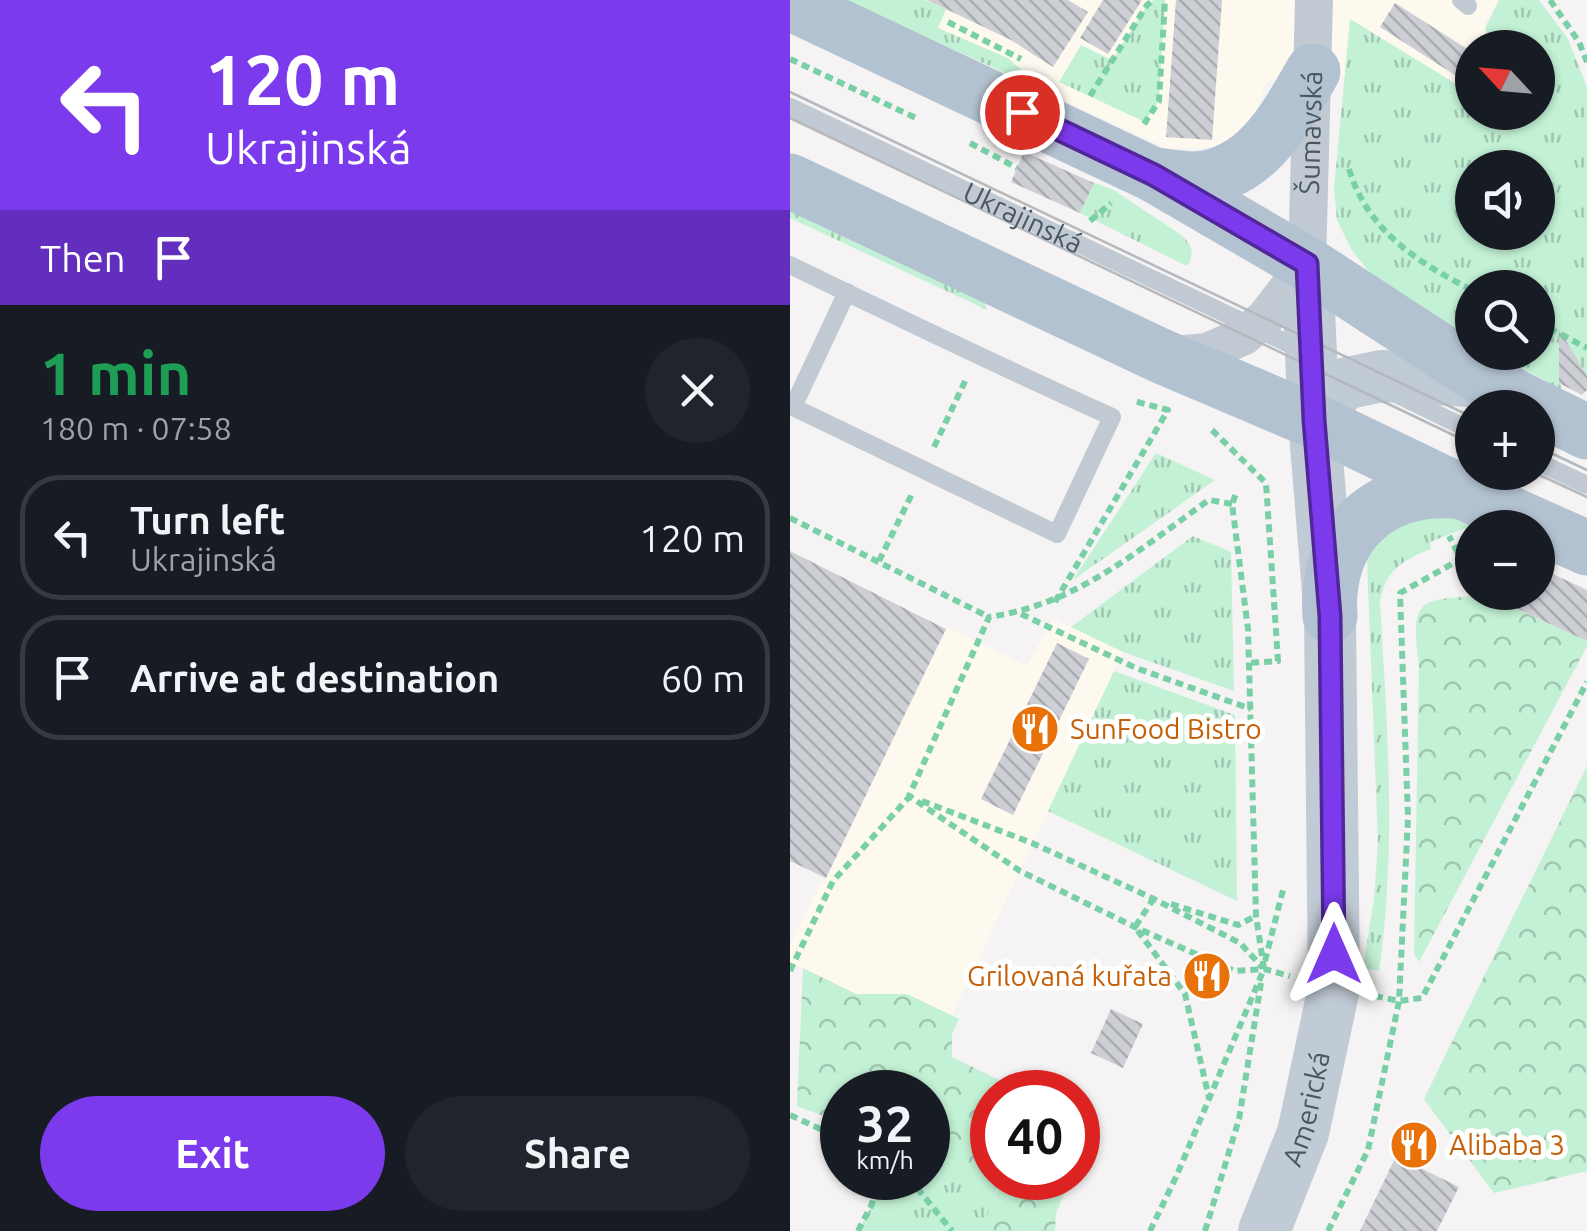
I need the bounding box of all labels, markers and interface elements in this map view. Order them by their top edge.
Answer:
north arrow [1455,30,1555,130]
map controls [1455,30,1555,610]
icon: left [40,40,170,170]
text: 120 m [205,40,400,118]
pin [980,70,1065,155]
street label: Šumavská [1292,70,1327,195]
icon: arrive [995,85,1050,140]
text: Ukrajinská [205,122,412,173]
button: sound [1455,150,1555,250]
street label: Ukrajinská [959,176,1088,259]
icon: arrive [146,230,201,285]
text: Then [40,237,126,279]
button: search [1455,270,1555,370]
button: close [645,338,750,443]
text: 1 min [40,339,192,406]
button: + [1455,390,1555,490]
text: 180 m · 07:58 [40,410,232,446]
text: Turn left [130,499,285,541]
icon: left [45,510,100,565]
button: − [1455,510,1555,610]
text: 120 m [639,517,745,559]
text: Ukrajinská [130,541,277,577]
icon: arrive [45,650,100,705]
text: Arrive at destination [130,657,499,699]
text: 60 m [661,657,745,699]
restaurant icon: SunFood Bistro [1009,703,1061,755]
place label: SunFood Bistro [1070,713,1262,744]
position arrow [1282,902,1386,1006]
restaurant icon: Grilovaná kuřata [1181,950,1233,1002]
place label: Grilovaná kuřata [967,960,1172,991]
street label: Americká [1276,1049,1335,1170]
speed limit sign: 40 [970,1070,1100,1200]
text: 32 [857,1095,913,1151]
button: Exit [40,1096,385,1211]
button: Share [405,1096,750,1211]
restaurant icon: Alibaba 3 [1388,1119,1440,1171]
place label: Alibaba 3 [1449,1129,1565,1160]
text: km/h [856,1146,914,1174]

